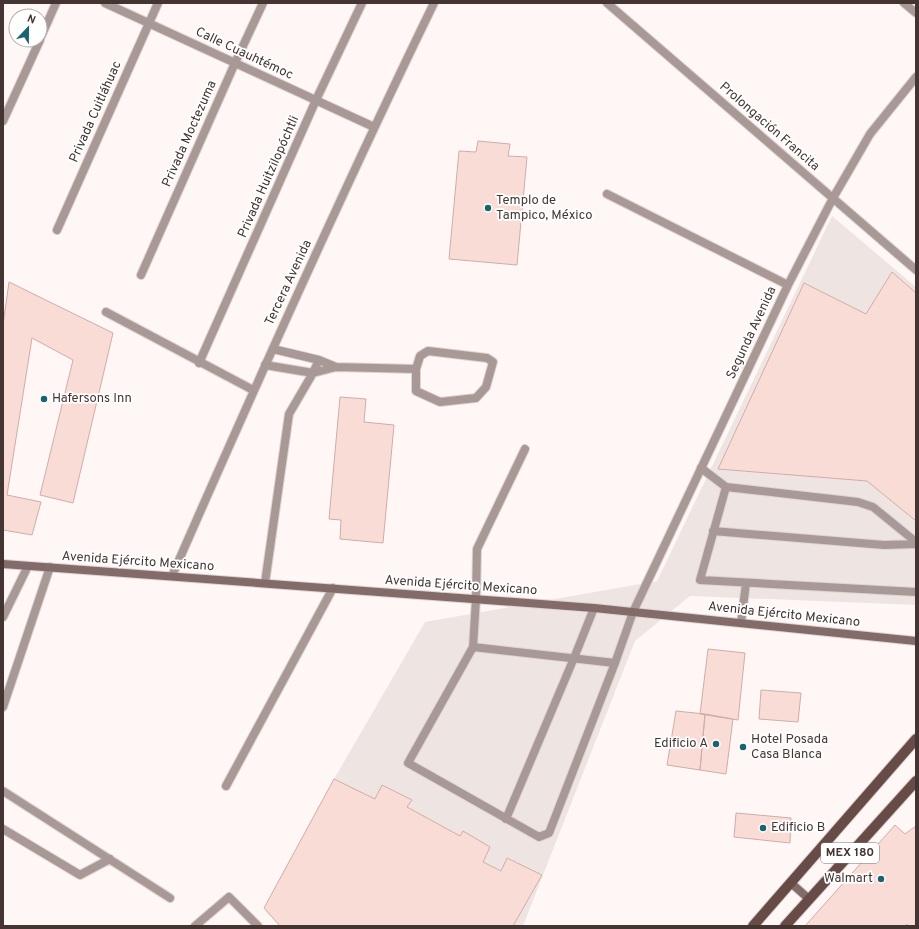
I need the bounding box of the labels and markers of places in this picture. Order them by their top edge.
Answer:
place label: Templo de Tampico, México [496,193,593,224]
marker: Templo de Tampico, México [483,203,493,213]
place label: Hafersons Inn [52,391,132,407]
marker: Hafersons Inn [39,394,49,404]
place label: Hotel Posada Casa Blanca [751,732,828,763]
place label: Edificio A [654,736,708,752]
marker: Edificio A [711,739,721,749]
marker: Hotel Posada Casa Blanca [738,742,748,752]
place label: Edificio B [771,820,825,836]
marker: Edificio B [758,823,768,833]
place label: Walmart [824,871,873,887]
marker: Walmart [876,874,886,884]

